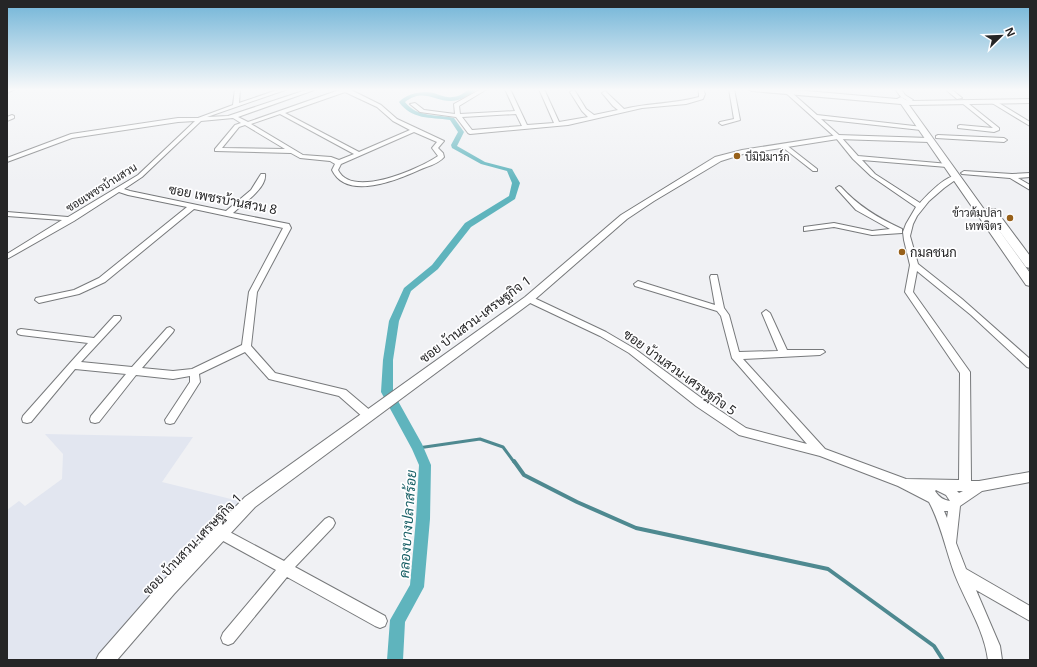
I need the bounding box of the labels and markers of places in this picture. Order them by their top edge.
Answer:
place label: บีมินิมาร์ก [745,149,790,164]
marker: บีมินิมาร์ก [732,151,742,161]
place label: ข้าวต้มปลา เทพจิตร [952,205,1002,233]
marker: ข้าวต้มปลา เทพจิตร [1005,213,1015,223]
place label: กมลชนก [910,243,957,261]
marker: กมลชนก [897,247,907,257]

